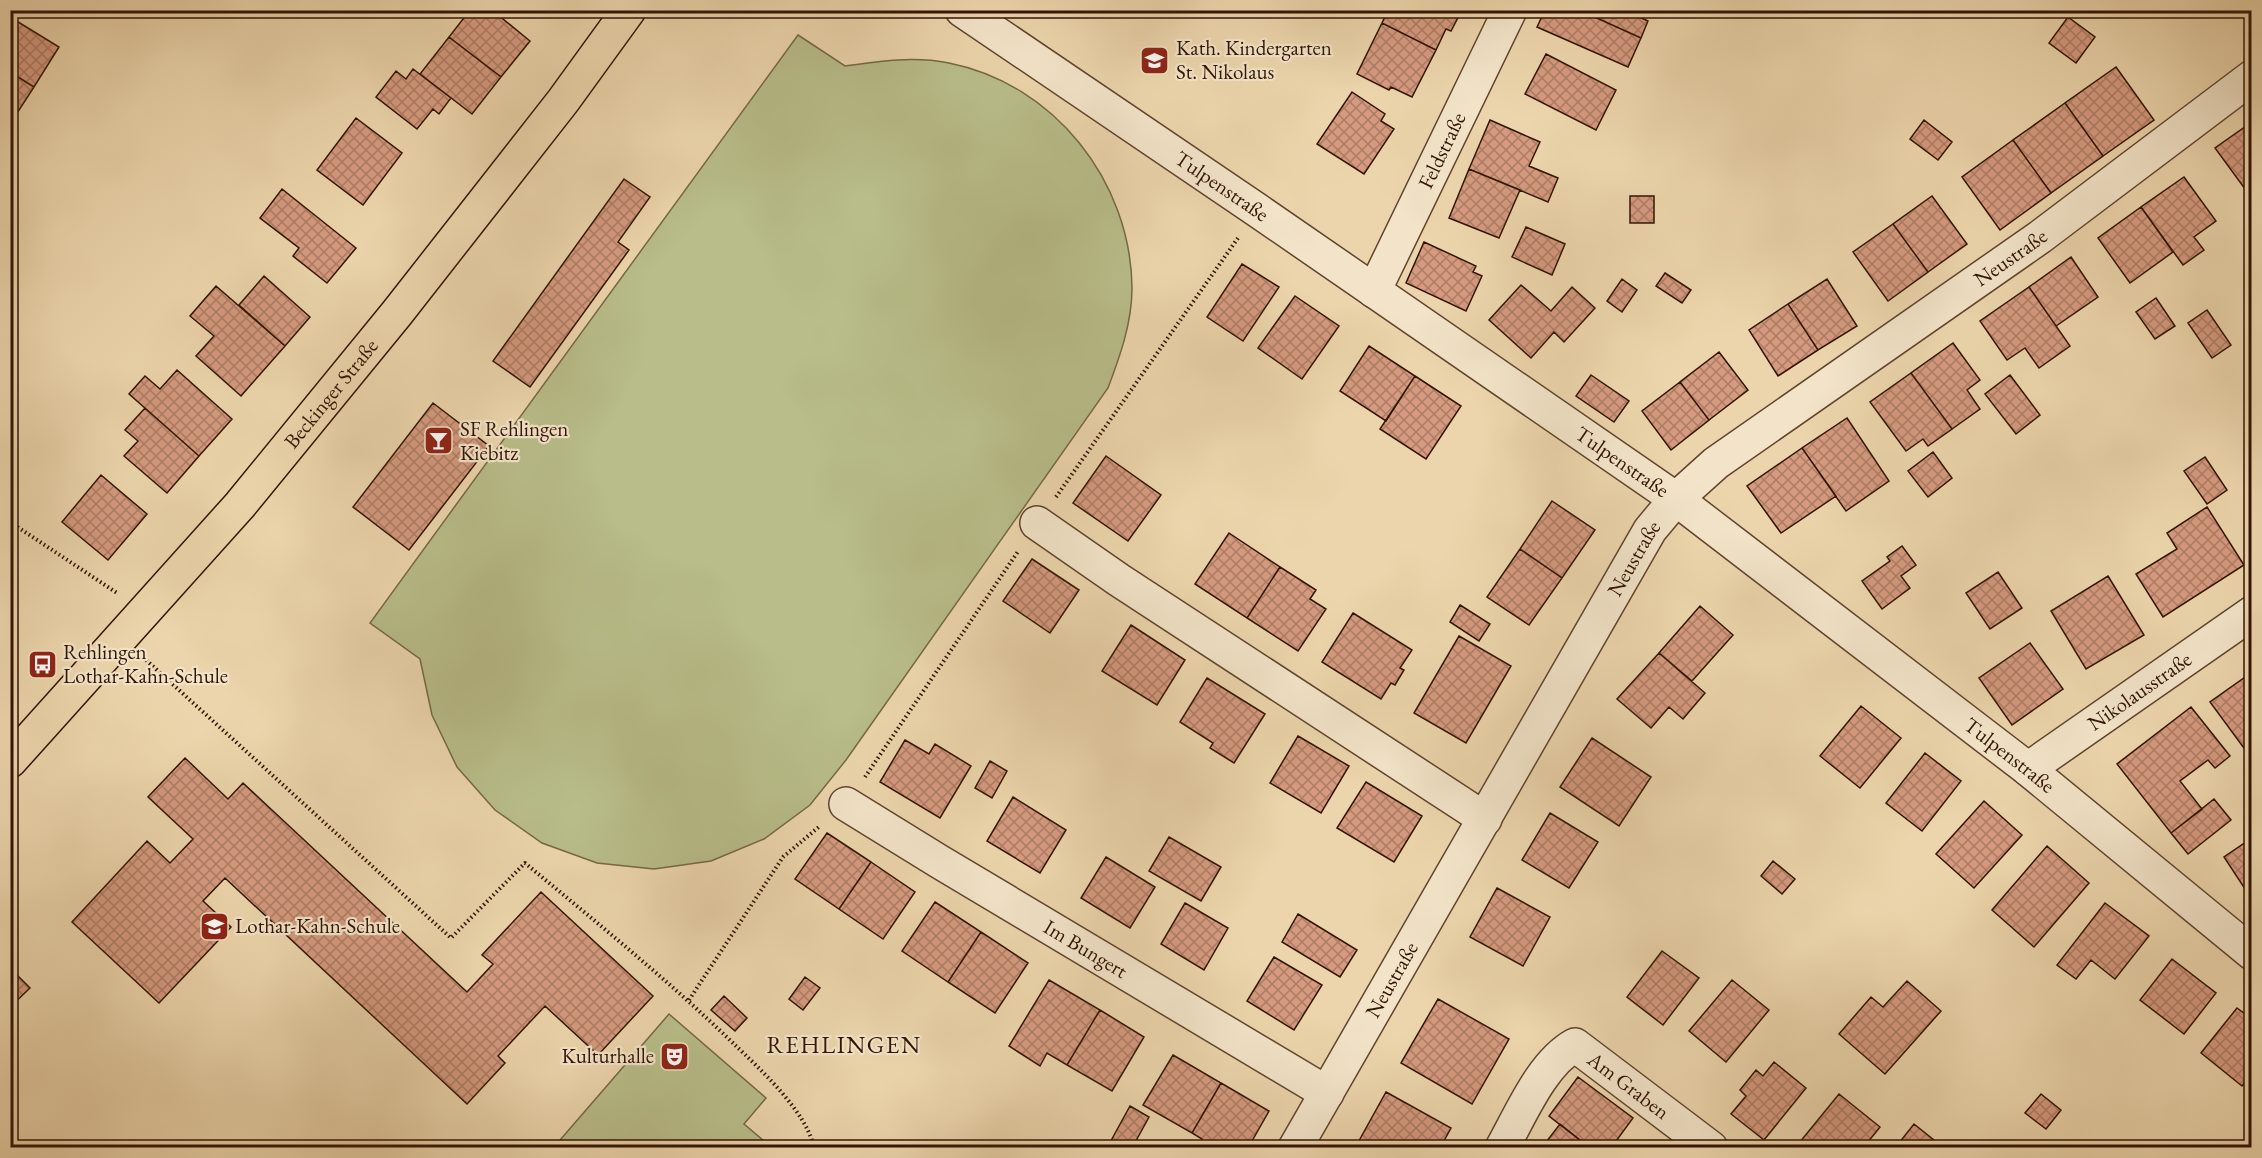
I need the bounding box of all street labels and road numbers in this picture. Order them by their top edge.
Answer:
street label: Feldstraße [1412,108,1471,193]
street label: Tulpenstraße [1170,144,1274,227]
street label: Neustraße [1968,222,2052,292]
street label: Beckinger Straße [278,333,384,454]
street label: Tulpenstraße [1570,420,1675,503]
street label: Neustraße [1601,514,1666,601]
street label: Nikolausstraße [2082,645,2197,736]
street label: Tulpenstraße [1959,711,2061,799]
street label: Im Bungert [1039,913,1133,984]
street label: Neustraße [1359,937,1424,1022]
street label: Am Graben [1582,1045,1675,1125]

